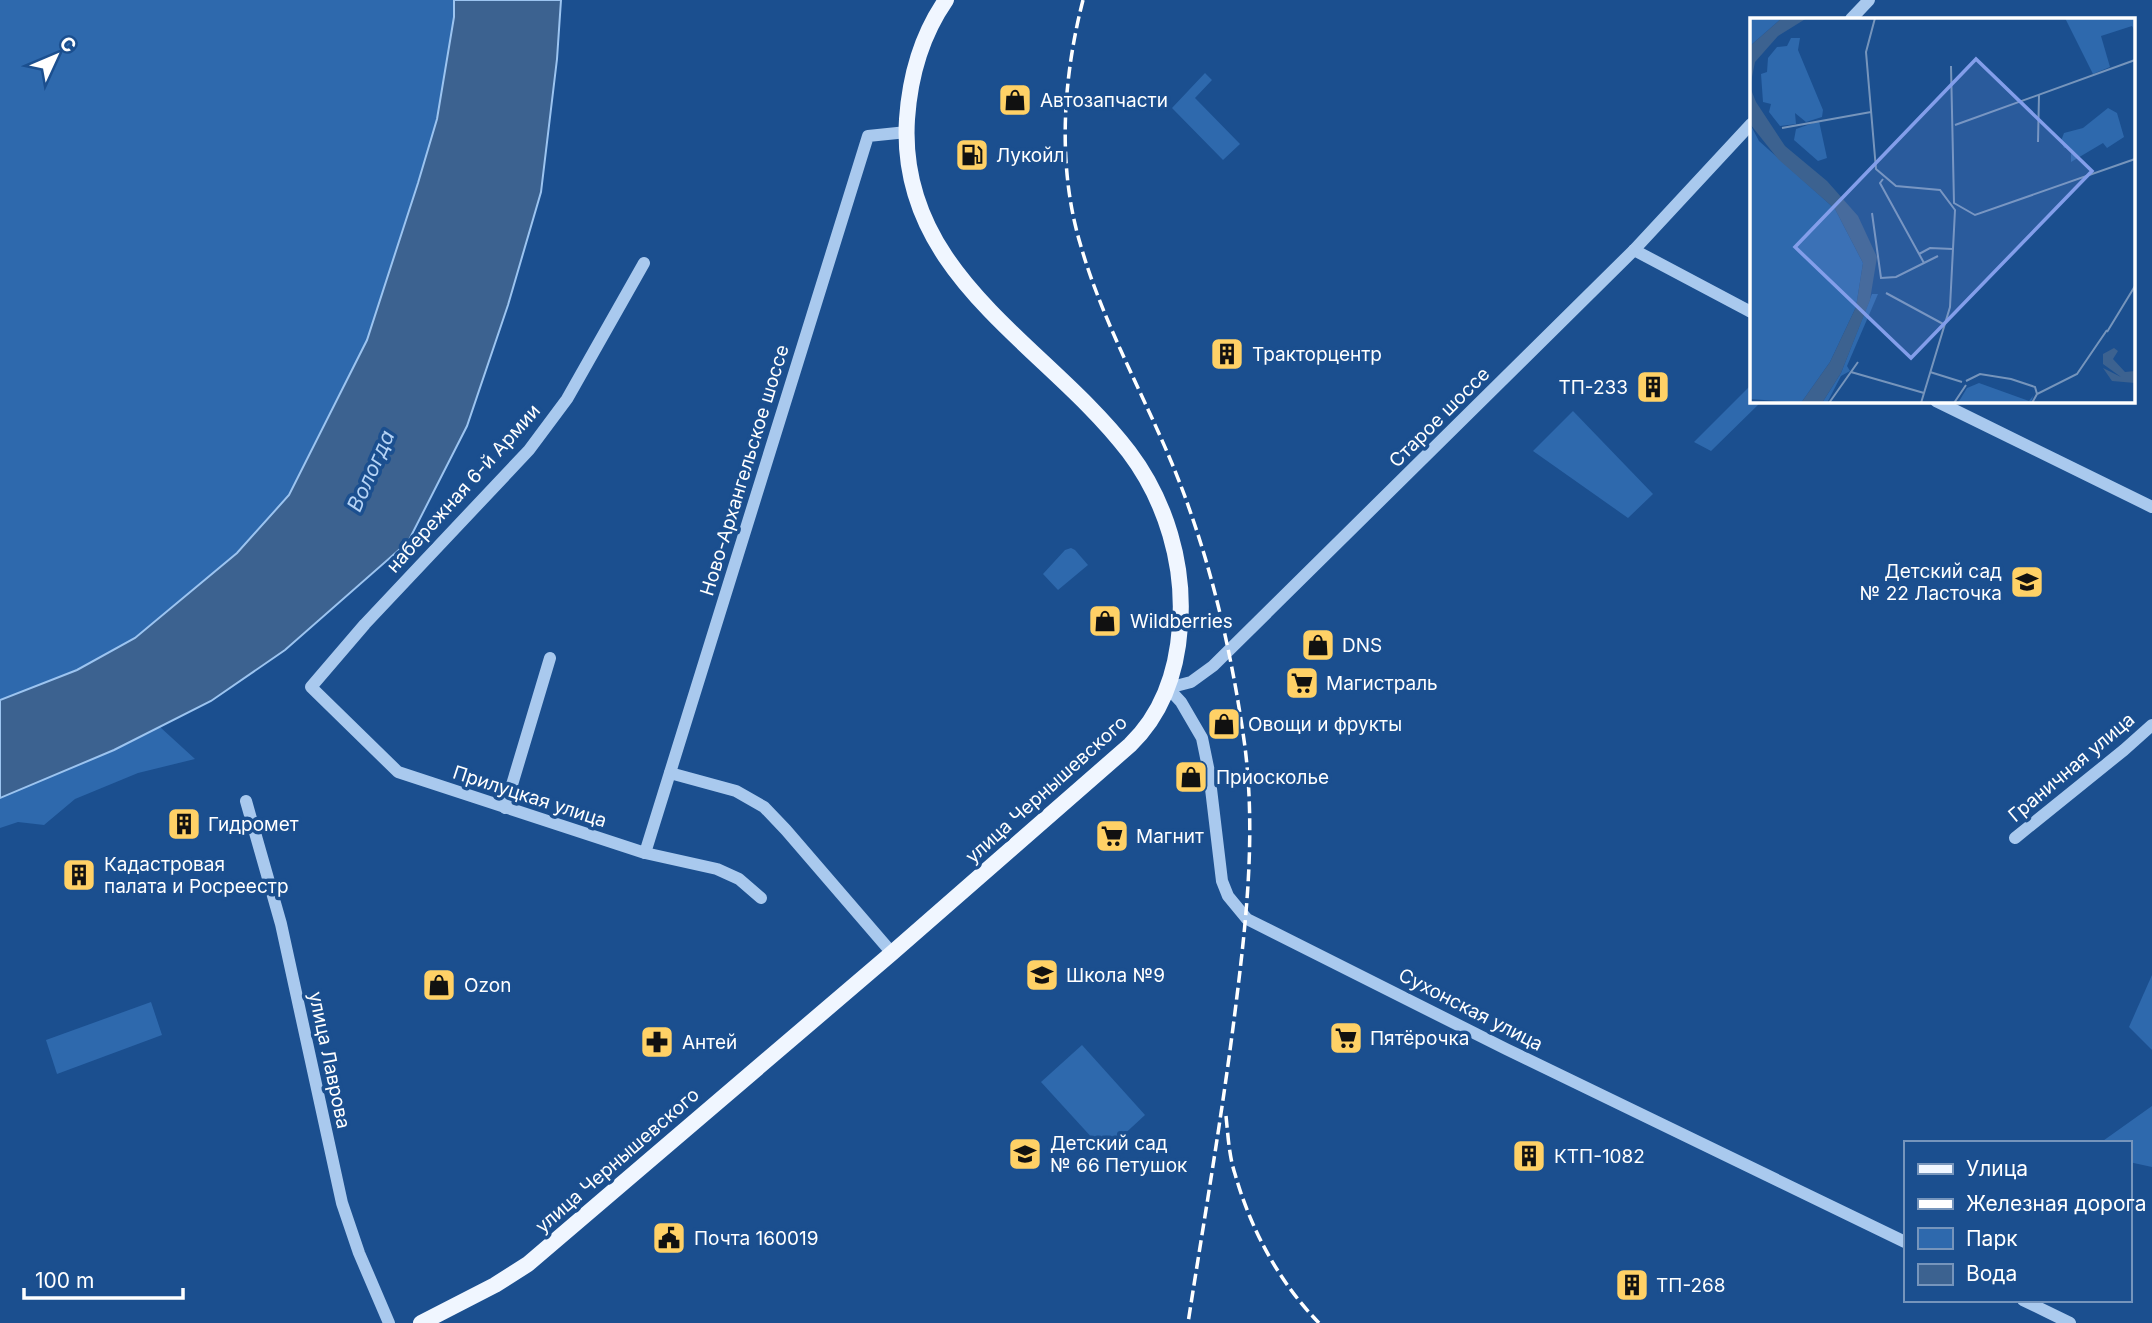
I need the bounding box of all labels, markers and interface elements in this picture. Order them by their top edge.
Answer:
inset map [1750,18,2134,402]
north arrow [21,21,91,91]
text: С [55,31,81,58]
shop icon: Автозапчасти [996,81,1034,119]
place label: Автозапчасти [1040,89,1168,112]
fuel station icon: Лукойл [953,136,991,174]
place label: Лукойл [996,144,1064,167]
building icon: Тракторцентр [1208,335,1246,373]
street label: Ново-Архангельское шоссе [695,342,794,598]
place label: Тракторцентр [1252,343,1382,366]
street label: Старое шоссе [1384,362,1494,472]
building icon: ТП-233 [1634,368,1672,406]
place label: ТП-233 [1558,376,1628,399]
street label: набережная 6-й Армии [382,399,545,577]
water label: Вологда [342,426,400,515]
place label: Детский сад № 22 Ласточка [1860,560,2002,605]
school or university icon: Детский сад № 22 Ласточка [2008,563,2046,601]
shop icon: Wildberries [1086,602,1124,640]
place label: Wildberries [1130,610,1233,633]
shop icon: DNS [1299,626,1337,664]
place label: DNS [1342,634,1382,657]
supermarket icon: Магистраль [1283,664,1321,702]
place label: Магистраль [1326,672,1438,695]
shop icon: Овощи и фрукты [1205,705,1243,743]
street label: Граничная улица [2004,708,2139,827]
street label: улица Чернышевского [961,711,1132,868]
place label: Овощи и фрукты [1248,713,1402,736]
shop icon: Приосколье [1172,758,1210,796]
street label: Прилуцкая улица [450,761,610,832]
place label: Приосколье [1216,766,1329,789]
building icon: Гидромет [165,805,203,843]
place label: Гидромет [208,813,299,836]
supermarket icon: Магнит [1093,817,1131,855]
place label: Магнит [1136,825,1204,848]
place label: Кадастровая палата и Росреестр [104,853,289,898]
building icon: Кадастровая палата и Росреестр [60,856,98,894]
school or university icon: Школа №9 [1023,956,1061,994]
street label: Сухонская улица [1395,963,1547,1056]
place label: Школа №9 [1066,964,1165,987]
shop icon: Ozon [420,966,458,1004]
place label: Ozon [464,974,511,997]
street label: улица Лаврова [304,990,355,1131]
supermarket icon: Пятёрочка [1327,1019,1365,1057]
pharmacy icon: Антей [638,1023,676,1061]
place label: Пятёрочка [1370,1027,1469,1050]
place label: Антей [682,1031,737,1054]
street label: улица Чернышевского [531,1083,704,1238]
place label: Детский сад № 66 Петушок [1050,1132,1188,1177]
school or university icon: Детский сад № 66 Петушок [1006,1135,1044,1173]
building icon: КТП-1082 [1510,1137,1548,1175]
legend [1904,1141,2131,1302]
place label: КТП-1082 [1554,1145,1645,1168]
text: Улица [1966,1156,2028,1181]
text: Железная дорога [1966,1191,2146,1216]
public building icon: Почта 160019 [650,1219,688,1257]
text: Парк [1966,1226,2018,1251]
place label: Почта 160019 [694,1227,819,1250]
scale bar [24,1256,184,1300]
text: Вода [1966,1261,2017,1286]
building icon: ТП-268 [1613,1266,1651,1304]
text: 100 m [35,1268,94,1293]
place label: ТП-268 [1656,1274,1726,1297]

